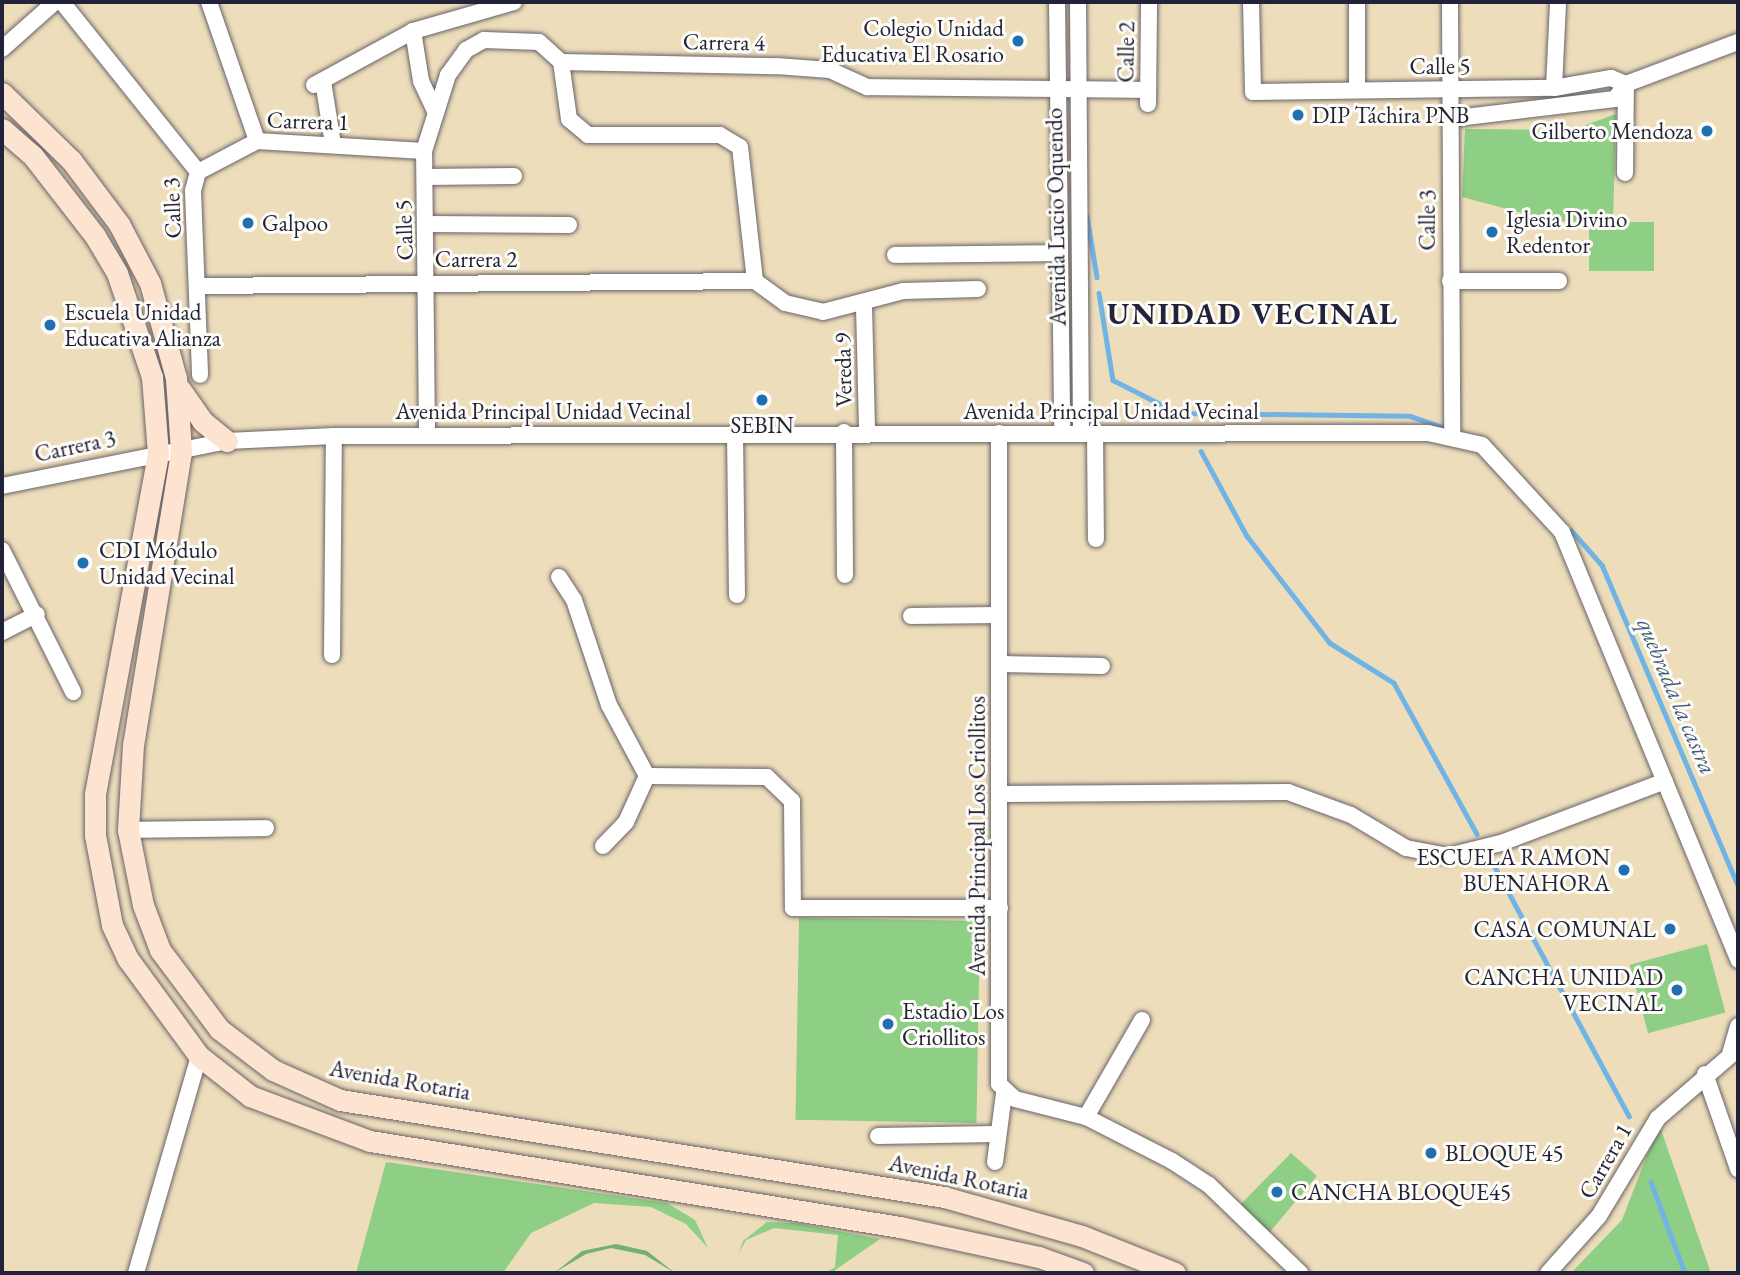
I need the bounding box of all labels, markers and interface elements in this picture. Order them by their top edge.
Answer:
place label: Colegio Unidad Educativa El Rosario [821,14,1004,68]
street label: Calle 2 [1112,21,1140,83]
street label: Carrera 4 [683,27,765,57]
marker: Colegio Unidad Educativa El Rosario [1010,33,1026,49]
street label: Calle 5 [1409,52,1471,80]
place label: DIP Táchira PNB [1312,101,1469,129]
street label: Carrera 1 [266,106,350,136]
marker: DIP Táchira PNB [1290,107,1306,123]
street label: Avenida Lucio Oquendo [1040,108,1072,326]
place label: Gilberto Mendoza [1531,117,1693,145]
marker: Gilberto Mendoza [1699,123,1715,139]
street label: Calle 3 [157,177,187,239]
street label: Calle 3 [1413,189,1441,251]
street label: Calle 5 [389,199,419,261]
place label: Iglesia Divino Redentor [1506,205,1627,259]
place label: Galpoo [262,209,328,237]
marker: Galpoo [240,215,256,231]
marker: Iglesia Divino Redentor [1484,224,1500,240]
street label: Carrera 2 [435,245,517,273]
district label: UNIDAD VECINAL [1109,296,1397,332]
place label: Escuela Unidad Educativa Alianza [64,298,221,352]
marker: Escuela Unidad Educativa Alianza [42,317,58,333]
street label: Vereda 9 [829,332,857,408]
marker: SEBIN [754,392,770,408]
street label: Avenida Principal Unidad Vecinal [395,397,691,425]
street label: Avenida Principal Unidad Vecinal [963,397,1259,425]
place label: SEBIN [730,411,794,439]
street label: Carrera 3 [32,424,118,468]
place label: CDI Módulo Unidad Vecinal [99,536,235,590]
marker: CDI Módulo Unidad Vecinal [73,553,93,573]
water label: quebrada la castra [1631,614,1723,778]
street label: Avenida Principal Los Criollitos [963,696,991,976]
place label: ESCUELA RAMON BUENAHORA [1416,843,1610,897]
marker: ESCUELA RAMON BUENAHORA [1616,862,1632,878]
place label: CASA COMUNAL [1473,915,1656,943]
marker: CASA COMUNAL [1662,921,1678,937]
place label: CANCHA UNIDAD VECINAL [1464,963,1663,1017]
marker: CANCHA UNIDAD VECINAL [1669,982,1685,998]
place label: Estadio Los Criollitos [902,997,1004,1051]
marker: Estadio Los Criollitos [880,1016,896,1032]
street label: Avenida Rotaria [327,1054,473,1106]
street label: Carrera 1 [1572,1118,1638,1204]
place label: BLOQUE 45 [1445,1139,1564,1167]
marker: BLOQUE 45 [1423,1145,1439,1161]
street label: Avenida Rotaria [886,1149,1032,1205]
place label: CANCHA BLOQUE45 [1291,1178,1511,1206]
marker: CANCHA BLOQUE45 [1269,1184,1285,1200]

